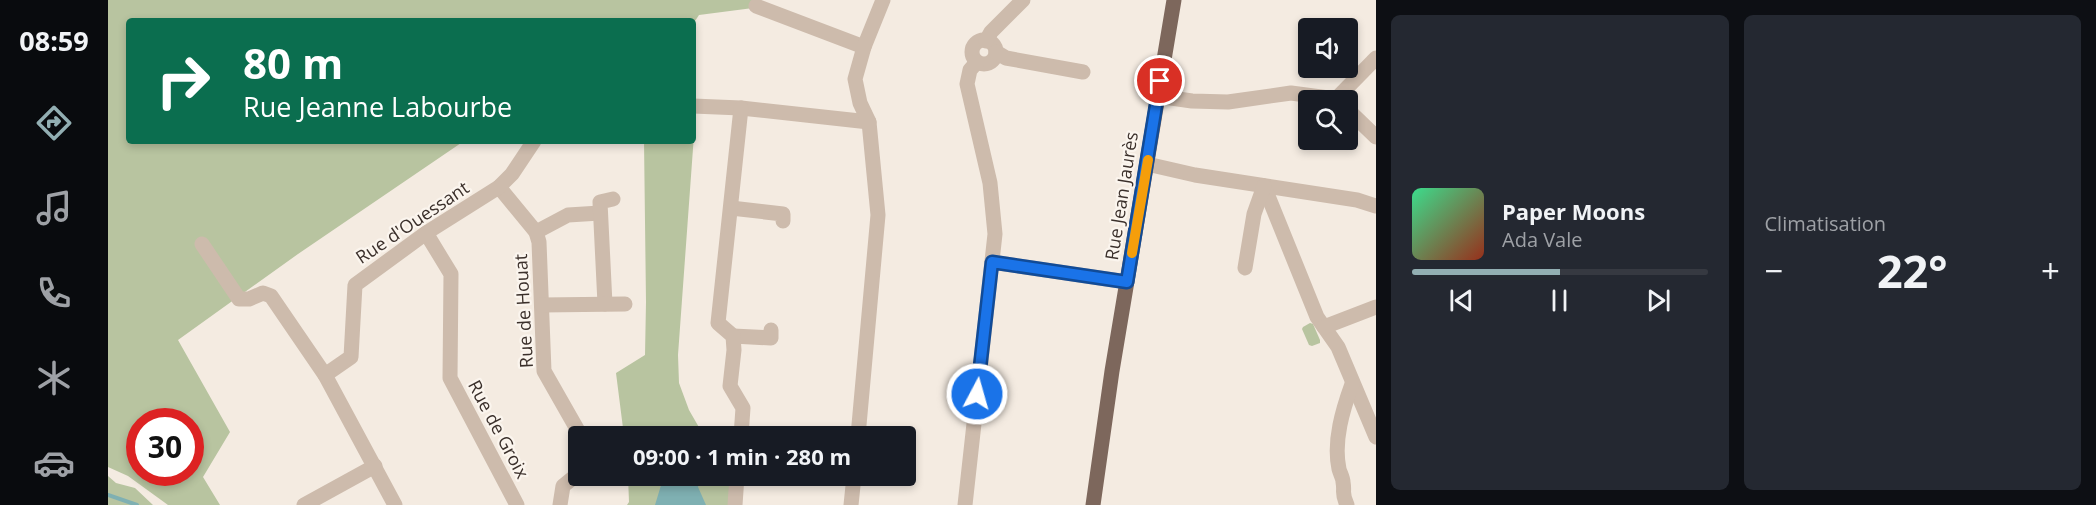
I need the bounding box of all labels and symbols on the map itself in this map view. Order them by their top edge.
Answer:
pin [1134,55,1185,106]
street label: Rue Jean Jaurès [1099,130,1143,262]
street label: Rue d'Ouessant [351,175,473,269]
street label: Rue de Houat [508,253,538,369]
position arrow [945,362,1009,426]
street label: Rue de Groix [463,376,535,483]
speed limit sign: 30 [126,408,204,486]

